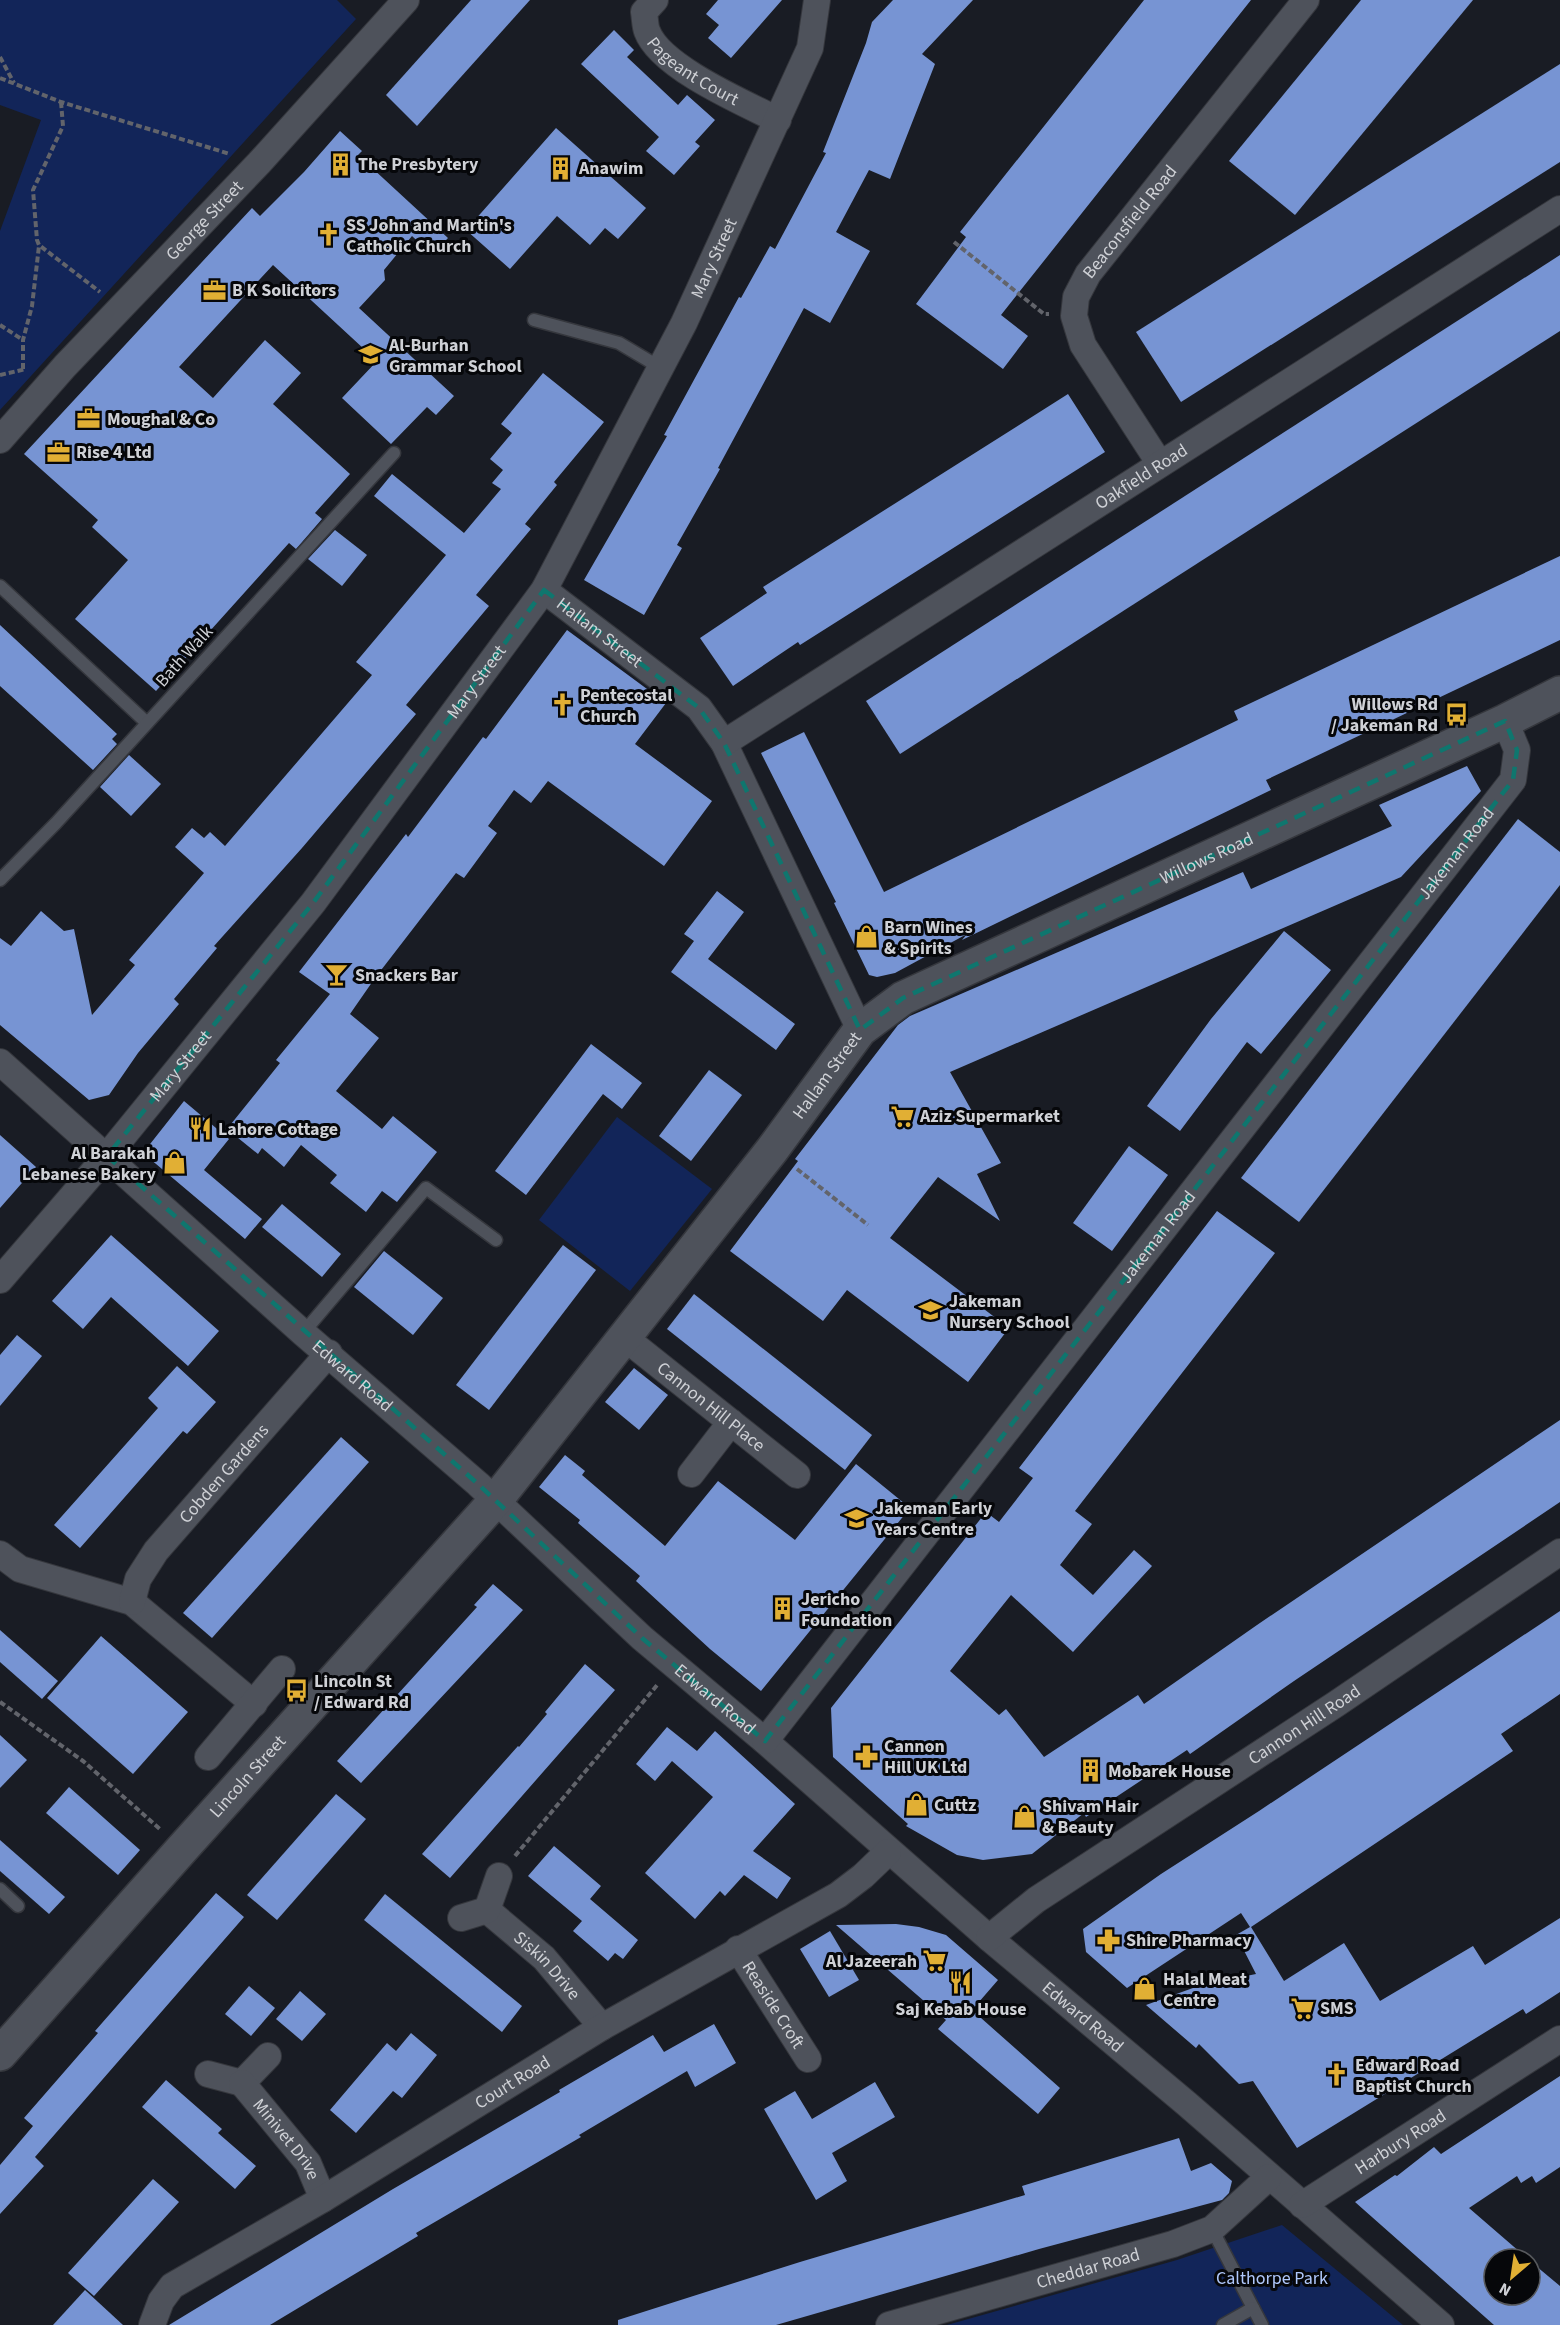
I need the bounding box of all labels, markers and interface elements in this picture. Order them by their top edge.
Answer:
street label: Pageant Court [641,32,743,112]
building icon: The Presbytery [327,151,353,177]
place label: The Presbytery [358,152,479,177]
building icon: Anawim [548,155,574,181]
place label: Anawim [578,156,643,181]
street label: Beaconsfield Road [1077,160,1183,284]
street label: George Street [160,175,249,266]
place label: SS John and Martin's Catholic Church [346,213,512,259]
street label: Mary Street [685,214,744,303]
church icon: SS John and Martin's Catholic Church [315,222,341,248]
office icon: B K Solicitors [201,277,227,303]
place label: B K Solicitors [232,278,336,303]
place label: Al-Burhan Grammar School [388,333,522,379]
school or university icon: Al-Burhan Grammar School [358,342,384,368]
office icon: Moughal & Co [76,406,102,432]
place label: Moughal & Co [107,407,215,432]
street label: Oakfield Road [1090,438,1193,516]
office icon: Rise 4 Ltd [45,439,71,465]
place label: Rise 4 Ltd [76,440,152,465]
street label: Hallam Street [551,592,648,674]
street label: Bath Walk [150,620,219,693]
street label: Mary Street [441,640,512,724]
place label: Pentecostal Church [580,683,672,729]
church icon: Pentecostal Church [549,692,575,718]
place label: Willows Rd / Jakeman Rd [1331,692,1438,738]
bus stop icon: Willows Rd / Jakeman Rd [1443,701,1469,727]
street label: Jakeman Road [1412,802,1500,905]
street label: Willows Road [1156,826,1258,891]
place label: Barn Wines & Spirits [884,915,973,961]
shop icon: Barn Wines & Spirits [853,924,879,950]
bar icon: Snackers Bar [324,962,350,988]
place label: Snackers Bar [355,963,459,988]
street label: Mary Street [144,1025,218,1107]
street label: Hallam Street [787,1027,868,1124]
supermarket icon: Aziz Supermarket [889,1103,915,1129]
place label: Aziz Supermarket [919,1104,1060,1129]
restaurant icon: Lahore Cottage [187,1116,213,1142]
place label: Lahore Cottage [218,1117,338,1142]
place label: Al Barakah Lebanese Bakery [22,1141,157,1187]
shop icon: Al Barakah Lebanese Bakery [161,1150,187,1176]
street label: Jakeman Road [1114,1185,1202,1289]
place label: Jakeman Nursery School [949,1289,1070,1335]
school or university icon: Jakeman Nursery School [918,1298,944,1324]
street label: Edward Road [306,1334,398,1418]
street label: Cannon Hill Place [651,1356,770,1458]
street label: Cobden Gardens [174,1419,275,1529]
place label: Jakeman Early Years Centre [874,1496,993,1542]
school or university icon: Jakeman Early Years Centre [844,1505,870,1531]
place label: Jericho Foundation [801,1587,892,1633]
building icon: Jericho Foundation [770,1596,796,1622]
street label: Edward Road [669,1658,761,1741]
place label: Lincoln St / Edward Rd [314,1669,409,1715]
bus stop icon: Lincoln St / Edward Rd [283,1678,309,1704]
street label: Cannon Hill Road [1243,1679,1366,1771]
street label: Lincoln Street [204,1730,292,1824]
place label: Cannon Hill UK Ltd [884,1734,967,1780]
pharmacy icon: Cannon Hill UK Ltd [853,1743,879,1769]
building icon: Mobarek House [1077,1758,1103,1784]
place label: Mobarek House [1108,1759,1231,1784]
shop icon: Cuttz [903,1792,929,1818]
place label: Cuttz [934,1793,976,1818]
place label: Shivam Hair & Beauty [1042,1794,1139,1840]
shop icon: Shivam Hair & Beauty [1011,1803,1037,1829]
street label: Siskin Drive [508,1925,586,2006]
pharmacy icon: Shire Pharmacy [1095,1927,1121,1953]
place label: Shire Pharmacy [1126,1928,1252,1953]
supermarket icon: Al Jazeerah [922,1948,948,1974]
place label: Al Jazeerah [825,1949,917,1974]
street label: Reaside Croft [736,1956,810,2054]
place label: Halal Meat Centre [1163,1967,1247,2013]
restaurant icon: Saj Kebab House [948,1970,974,1996]
street label: Edward Road [1037,1976,1129,2059]
shop icon: Halal Meat Centre [1132,1976,1158,2002]
supermarket icon: SMS [1289,1995,1315,2021]
place label: SMS [1320,1996,1354,2021]
place label: Saj Kebab House [895,1997,1027,2022]
street label: Court Road [470,2050,555,2115]
place label: Edward Road Baptist Church [1355,2053,1472,2099]
church icon: Edward Road Baptist Church [1324,2062,1350,2088]
street label: Minivet Drive [247,2093,326,2184]
street label: Harbury Road [1350,2103,1451,2181]
street label: Cheddar Road [1034,2242,1143,2295]
north arrow [1482,2247,1542,2307]
park label: Calthorpe Park [1216,2266,1328,2291]
text: N [1495,2277,1515,2301]

